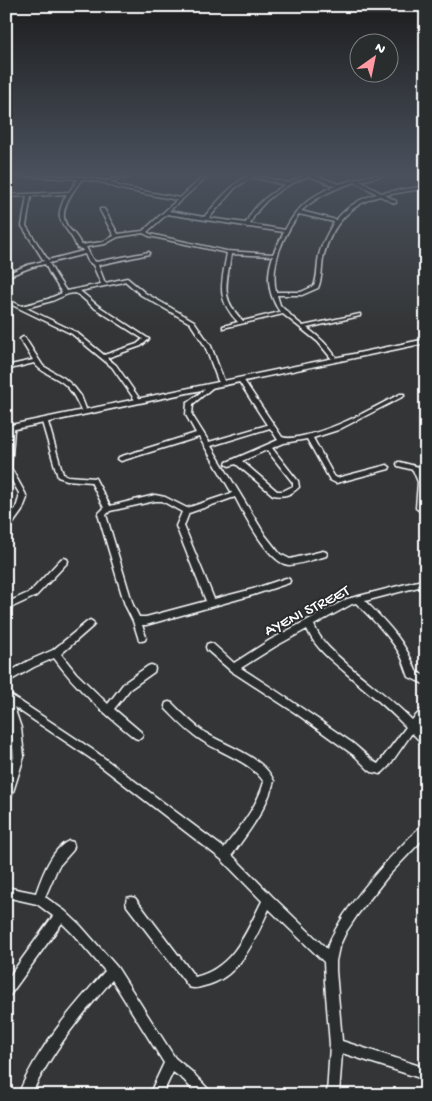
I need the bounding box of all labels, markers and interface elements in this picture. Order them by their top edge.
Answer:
north arrow [350,32,400,82]
text: N [371,40,388,59]
street label: AYENI STREET [262,582,354,642]

